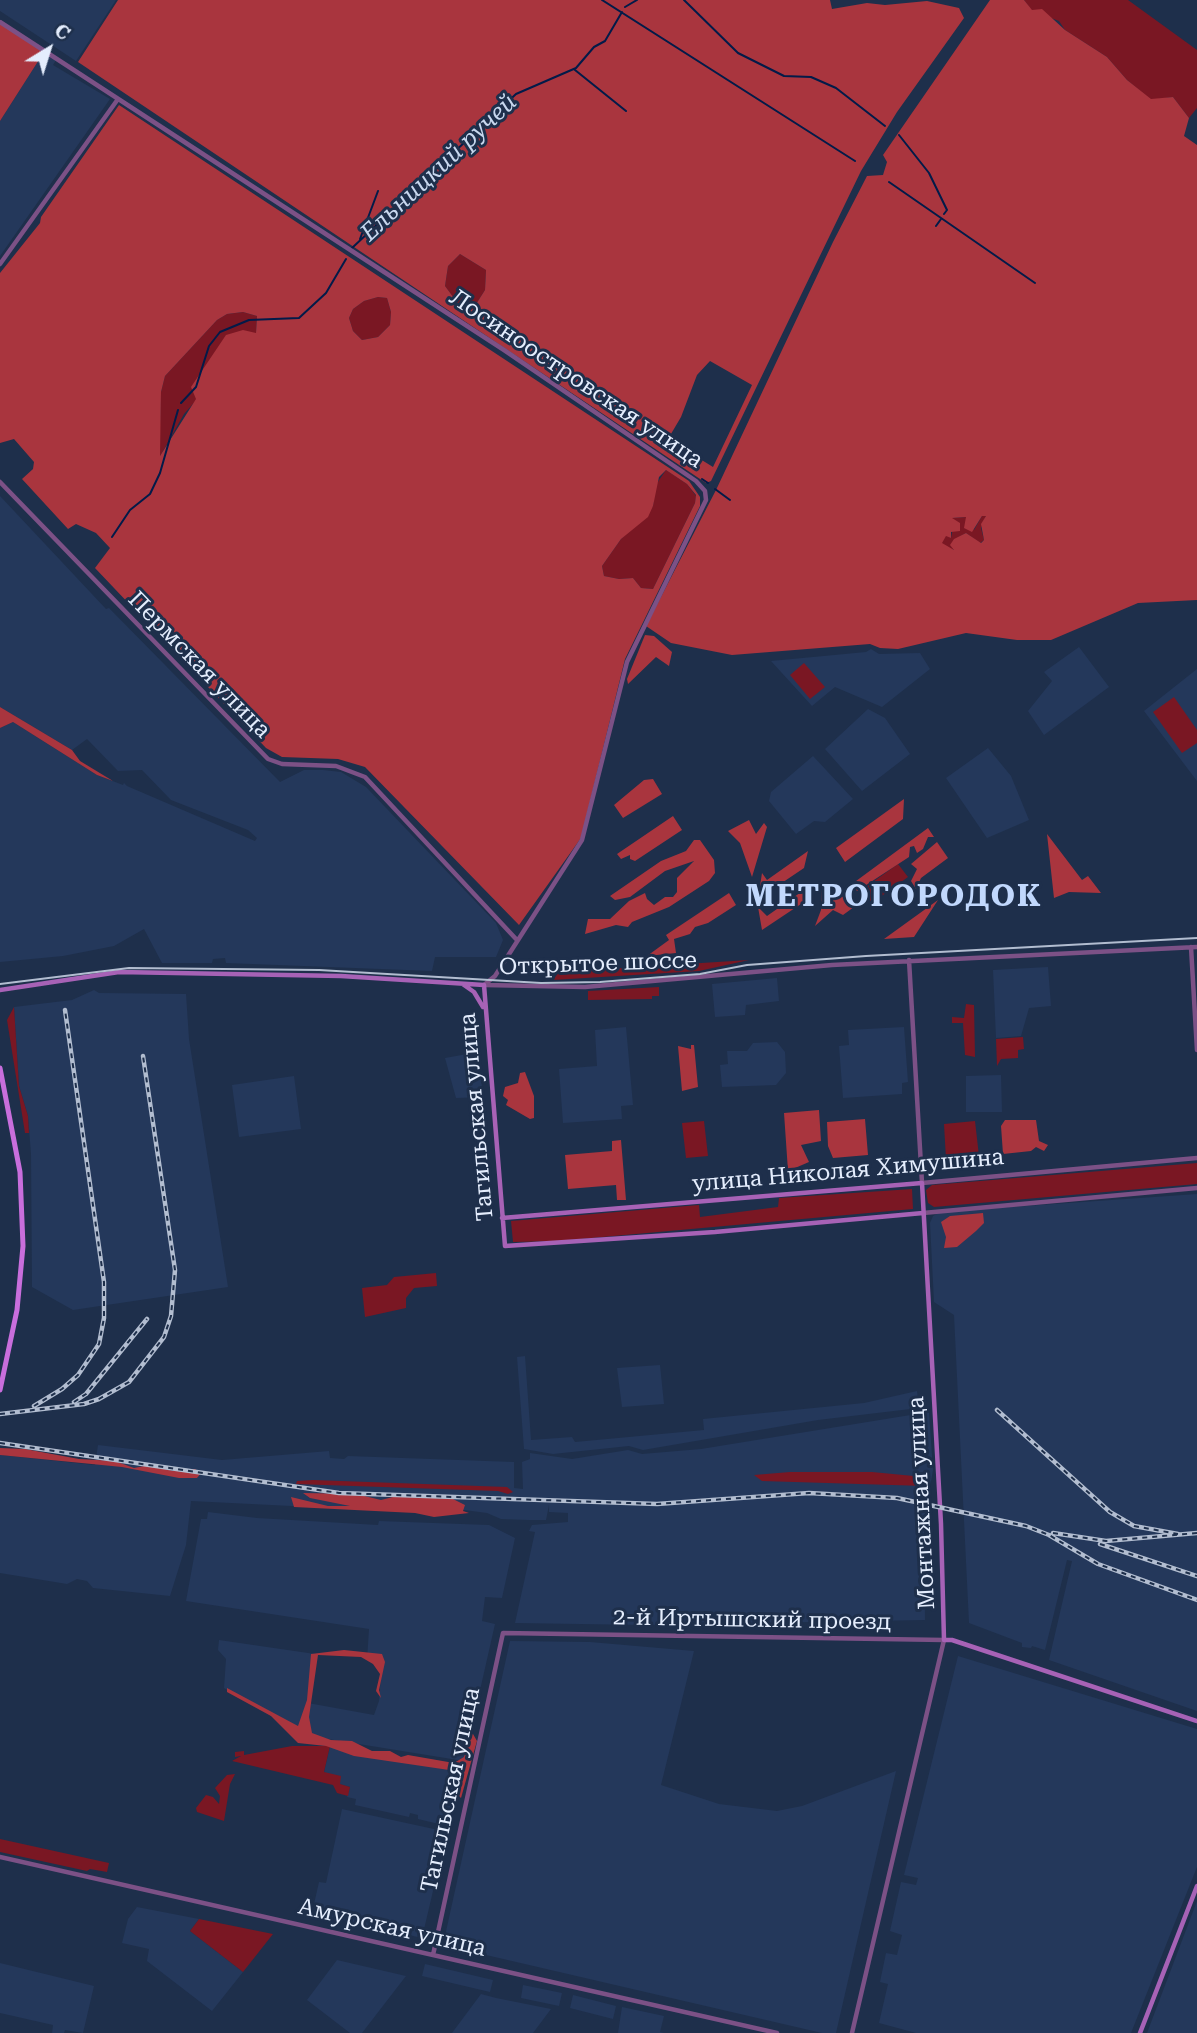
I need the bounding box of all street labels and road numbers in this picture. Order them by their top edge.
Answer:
street label: Лосиноостровская улица [444,284,708,474]
street label: Пермская улица [122,586,276,744]
street label: Открытое шоссе [499,947,697,981]
street label: Тагильская улица [454,1012,500,1222]
street label: улица Николая Химушина [691,1144,1005,1198]
street label: Монтажная улица [903,1396,941,1610]
street label: 2-й Иртышский проезд [613,1604,891,1636]
street label: Тагильская улица [416,1685,486,1895]
street label: Амурская улица [295,1893,489,1963]

